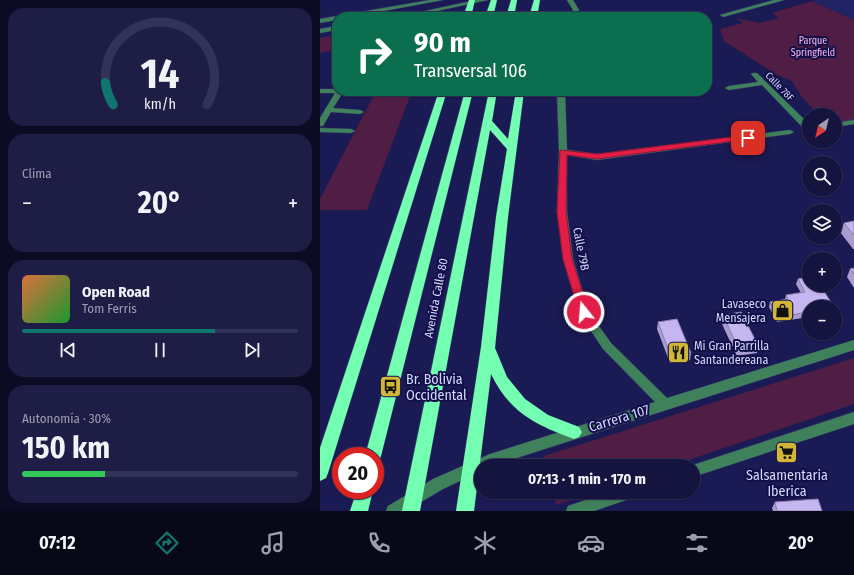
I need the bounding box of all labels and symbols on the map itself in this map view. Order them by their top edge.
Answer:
park label: Parque Springfield [791,35,835,59]
street label: Calle 78F [763,70,796,104]
north arrow [802,108,842,148]
pin [731,121,765,155]
street label: Calle 79B [570,226,592,272]
street label: Avenida Calle 80 [421,257,451,339]
position arrow [563,291,605,333]
place label: Lavaseco Mensajera [716,297,766,325]
shop icon: Lavaseco Mensajera [769,298,795,324]
place label: Mi Gran Parrilla Santandereana [694,339,769,367]
restaurant icon: Mi Gran Parrilla Santandereana [665,340,691,366]
place label: Br. Bolivia Occidental [406,371,467,404]
bus stop icon: Br. Bolivia Occidental [378,374,404,400]
street label: Carrera 107 [587,401,652,436]
supermarket icon: Salsamentaria Iberica [774,440,800,466]
speed limit sign: 20 [332,447,384,499]
place label: Salsamentaria Iberica [746,467,828,500]

